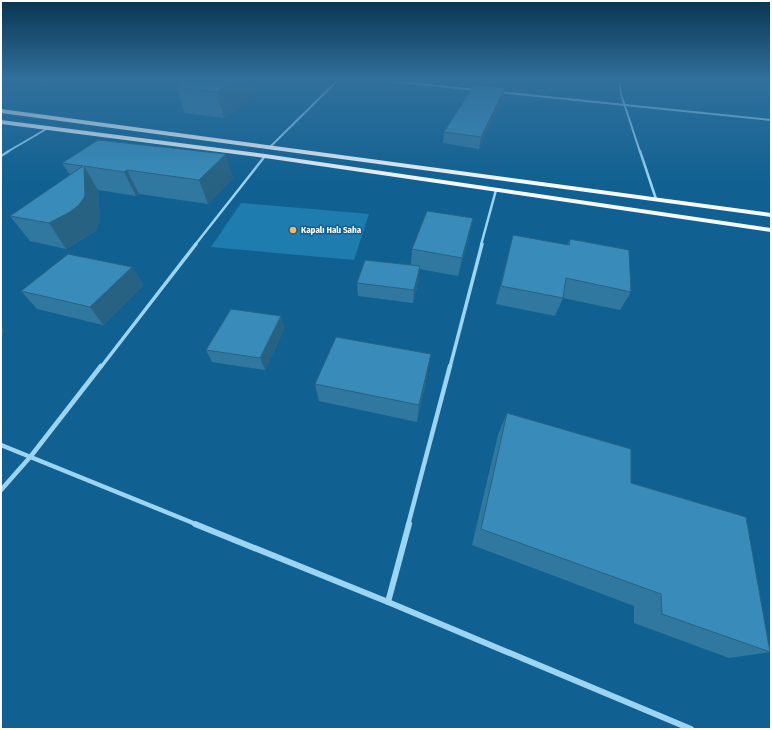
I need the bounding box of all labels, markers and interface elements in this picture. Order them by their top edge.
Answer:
marker: Kapalı Halı Saha [288,225,298,235]
place label: Kapalı Halı Saha [301,225,362,235]

